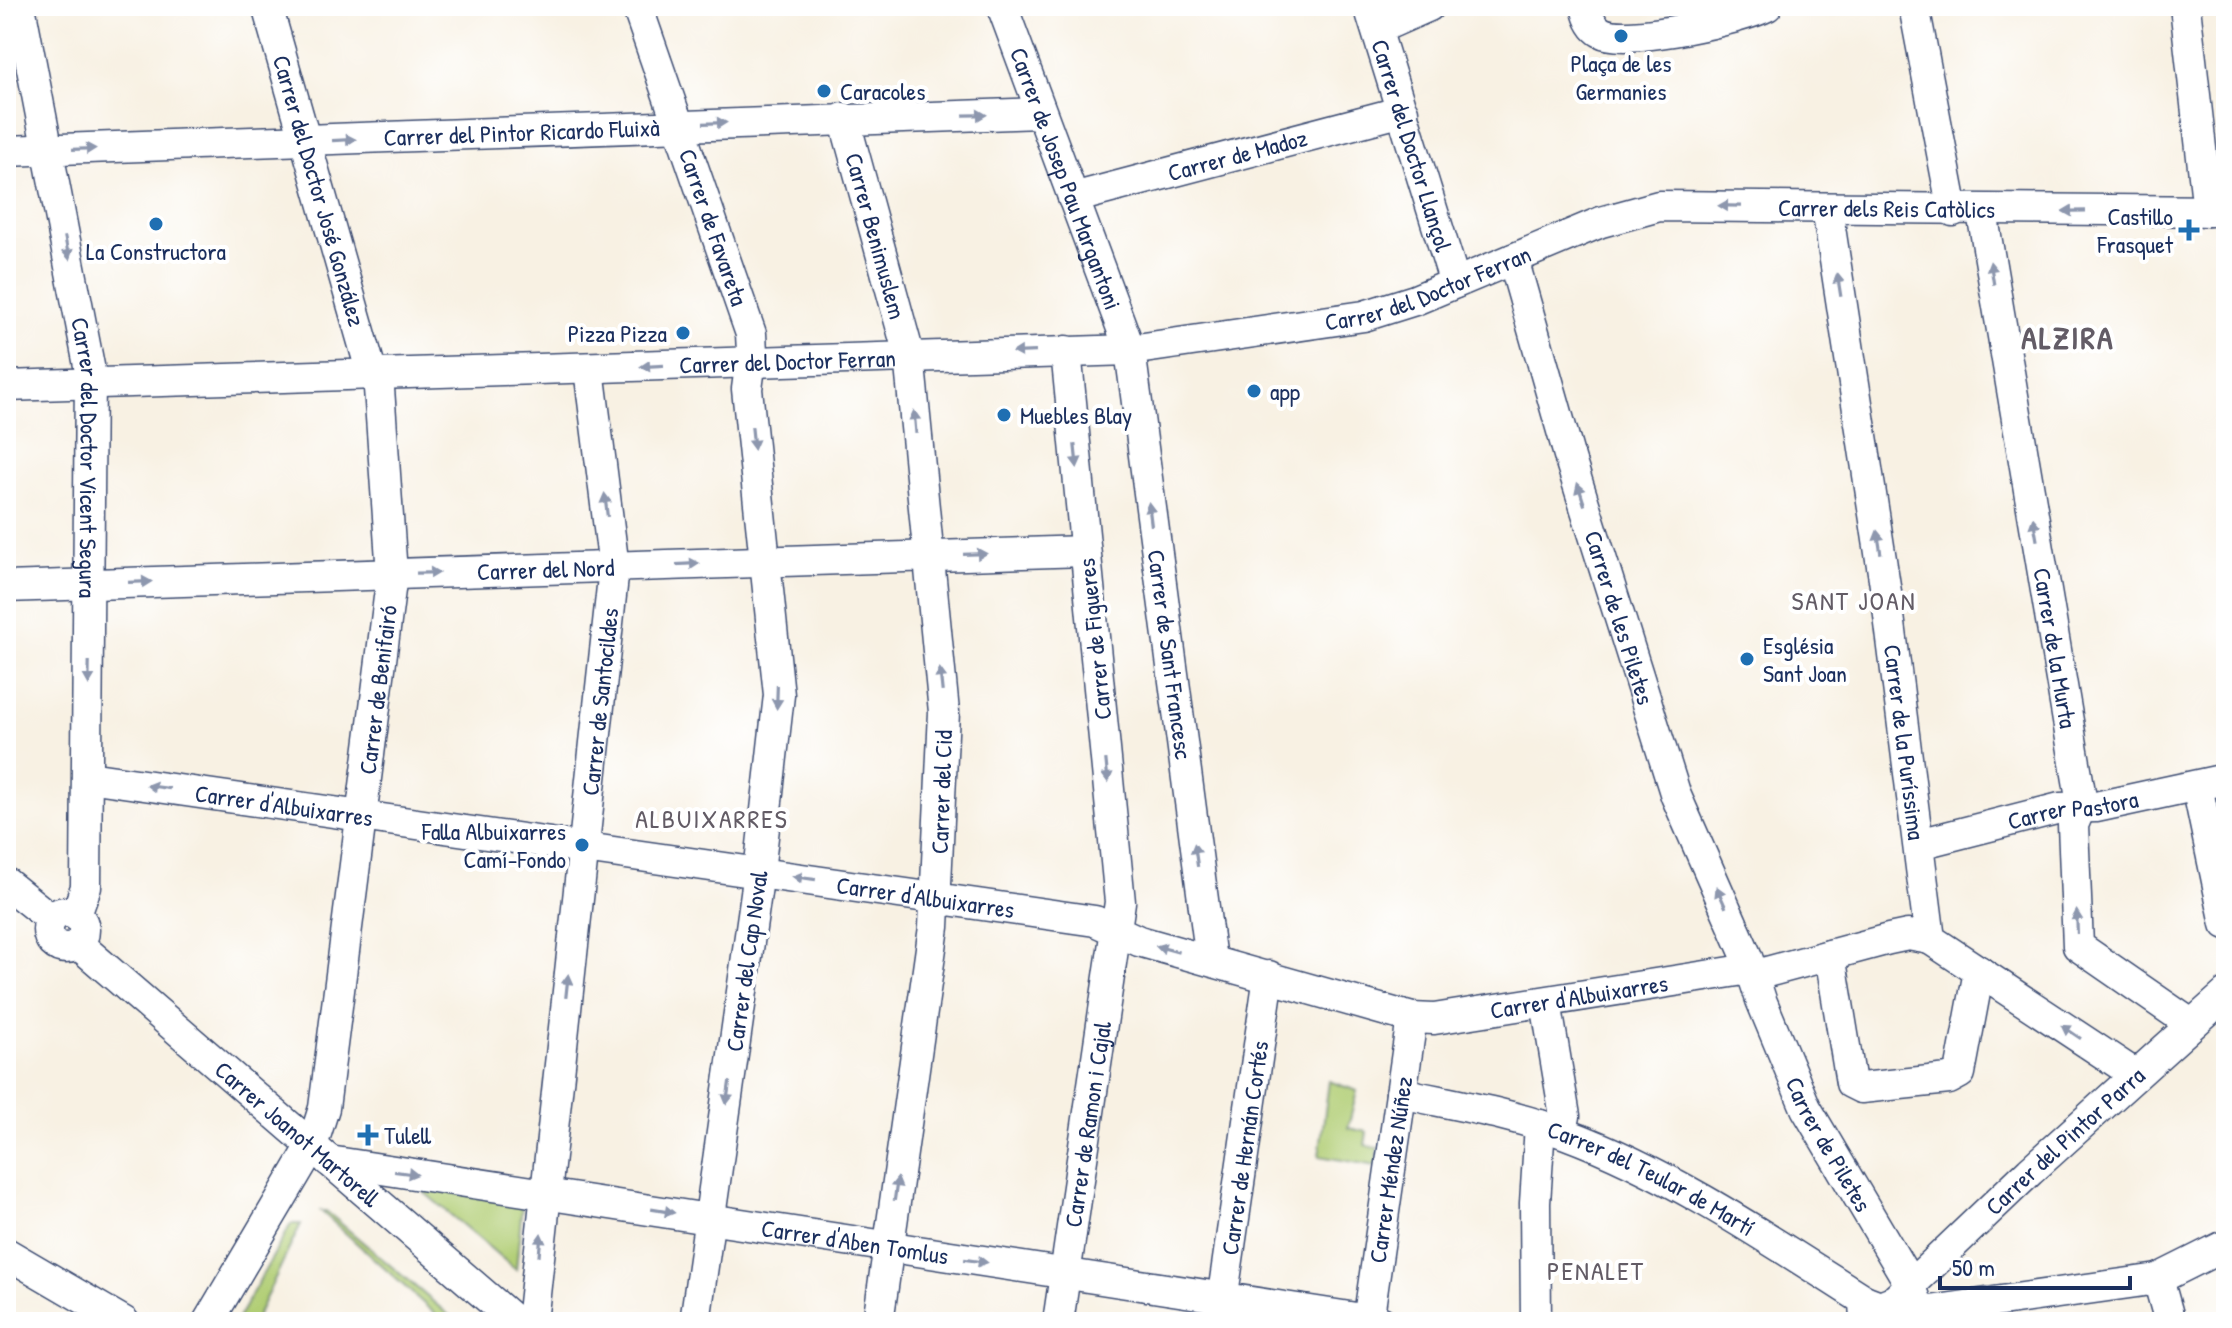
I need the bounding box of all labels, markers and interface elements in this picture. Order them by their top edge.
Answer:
marker: Plaça de les Germanies [1612,27,1630,45]
street label: Carrer del Doctor Llançol [1364,35,1460,256]
street label: Carrer de Josep Pau Margantoni [1003,43,1130,314]
place label: Plaça de les Germanies [1570,47,1672,107]
street label: Carrer del Doctor José González [266,51,374,330]
place label: Caracoles [840,75,925,107]
marker: Caracoles [815,82,833,100]
one-way arrow [963,108,988,121]
street label: Carrer del Pintor Ricardo Fluixà [383,111,660,153]
one-way arrow [703,116,728,129]
street label: Carrer de Madoz [1164,121,1311,188]
one-way arrow [332,133,357,146]
one-way arrow [72,142,97,155]
street label: Carrer de Favareta [672,144,756,310]
street label: Carrer Benimuslem [838,149,914,322]
street label: Carrer dels Reis Catòlics [1778,191,1995,225]
one-way arrow [1717,200,1742,213]
place label: Castillo Frasquet [2097,200,2174,260]
one-way arrow [2061,204,2086,217]
marker: La Constructora [147,215,165,233]
marker: Castillo Frasquet [2180,221,2198,239]
one-way arrow [61,235,74,260]
place label: La Constructora [86,235,226,267]
street label: Carrer del Doctor Ferran [1323,237,1535,338]
one-way arrow [1985,260,1998,285]
one-way arrow [1832,273,1845,298]
street label: Carrer del Doctor Vicent Segura [64,315,106,598]
district label: ALZIRA [2021,316,2115,359]
place label: Pizza Pizza [568,317,667,349]
marker: Pizza Pizza [674,324,692,342]
street label: Carrer del Doctor Ferran [679,342,896,380]
one-way arrow [1011,346,1036,358]
one-way arrow [639,359,664,372]
place label: app [1270,375,1300,407]
marker: app [1245,382,1263,400]
place label: Muebles Blay [1020,399,1132,431]
marker: Muebles Blay [995,406,1013,424]
one-way arrow [909,409,922,434]
one-way arrow [746,426,759,451]
one-way arrow [1069,444,1082,469]
one-way arrow [1574,481,1587,505]
one-way arrow [600,492,613,517]
one-way arrow [1144,501,1157,526]
one-way arrow [2028,516,2040,541]
street label: Carrer de les Piletes [1577,526,1662,708]
one-way arrow [1872,530,1885,555]
one-way arrow [963,547,988,560]
street label: Carrer de Sant Francesc [1141,548,1200,762]
street label: Carrer del Nord [477,551,615,587]
street label: Carrer de Figueres [1070,557,1118,721]
one-way arrow [676,558,701,571]
street label: Carrer de la Murta [2026,565,2085,730]
one-way arrow [416,566,441,579]
one-way arrow [128,575,153,588]
district label: SANT JOAN [1791,583,1917,618]
street label: Carrer de Benifairó [351,603,404,776]
street label: Carrer de Santocildes [573,606,626,797]
place label: Església Sant Joan [1763,629,1847,689]
street label: Carrer de la Puríssima [1877,643,1933,842]
marker: Església Sant Joan [1738,650,1756,668]
one-way arrow [83,661,95,686]
one-way arrow [934,667,947,692]
one-way arrow [771,684,784,710]
street label: Carrer del Cid [923,729,959,855]
one-way arrow [1101,759,1114,784]
street label: Carrer d'Albuixarres [193,777,375,834]
one-way arrow [146,780,171,793]
street label: Carrer Pastora [2004,782,2141,837]
district label: ALBUIXARRES [635,801,789,836]
place label: Falla Albuixarres Camí-Fondo [421,815,566,875]
marker: Falla Albuixarres Camí-Fondo [573,836,591,854]
one-way arrow [1189,842,1202,867]
street label: Carrer del Cap Noval [717,868,775,1054]
street label: Carrer d'Albuixarres [835,868,1016,925]
one-way arrow [791,871,816,884]
one-way arrow [1714,886,1727,909]
one-way arrow [2070,909,2083,934]
one-way arrow [1154,942,1179,954]
street label: Carrer d'Albuixarres [1488,966,1670,1026]
one-way arrow [561,973,574,998]
street label: Carrer de Ramon i Cajal [1056,1019,1118,1229]
one-way arrow [2060,1024,2081,1039]
street label: Carrer de Hernán Cortés [1213,1039,1275,1257]
street label: Carrer Joanot Martorell [208,1053,387,1214]
street label: Carrer del Pintor Parra [1978,1059,2151,1222]
street label: Carrer de Piletes [1779,1072,1880,1217]
street label: Carrer Méndez Núñez [1361,1074,1419,1265]
one-way arrow [721,1081,734,1106]
street label: Carrer del Teular de Martí [1543,1113,1761,1243]
place label: Tulell [384,1119,432,1151]
marker: Tulell [359,1126,377,1144]
one-way arrow [394,1167,419,1180]
one-way arrow [890,1176,903,1201]
one-way arrow [651,1206,676,1218]
street label: Carrer d'Aben Tomlus [759,1211,951,1271]
one-way arrow [534,1232,547,1257]
scale bar [1940,1240,2130,1290]
text: 50 m [1952,1251,1995,1283]
district label: PENALET [1547,1253,1645,1288]
one-way arrow [963,1255,988,1268]

